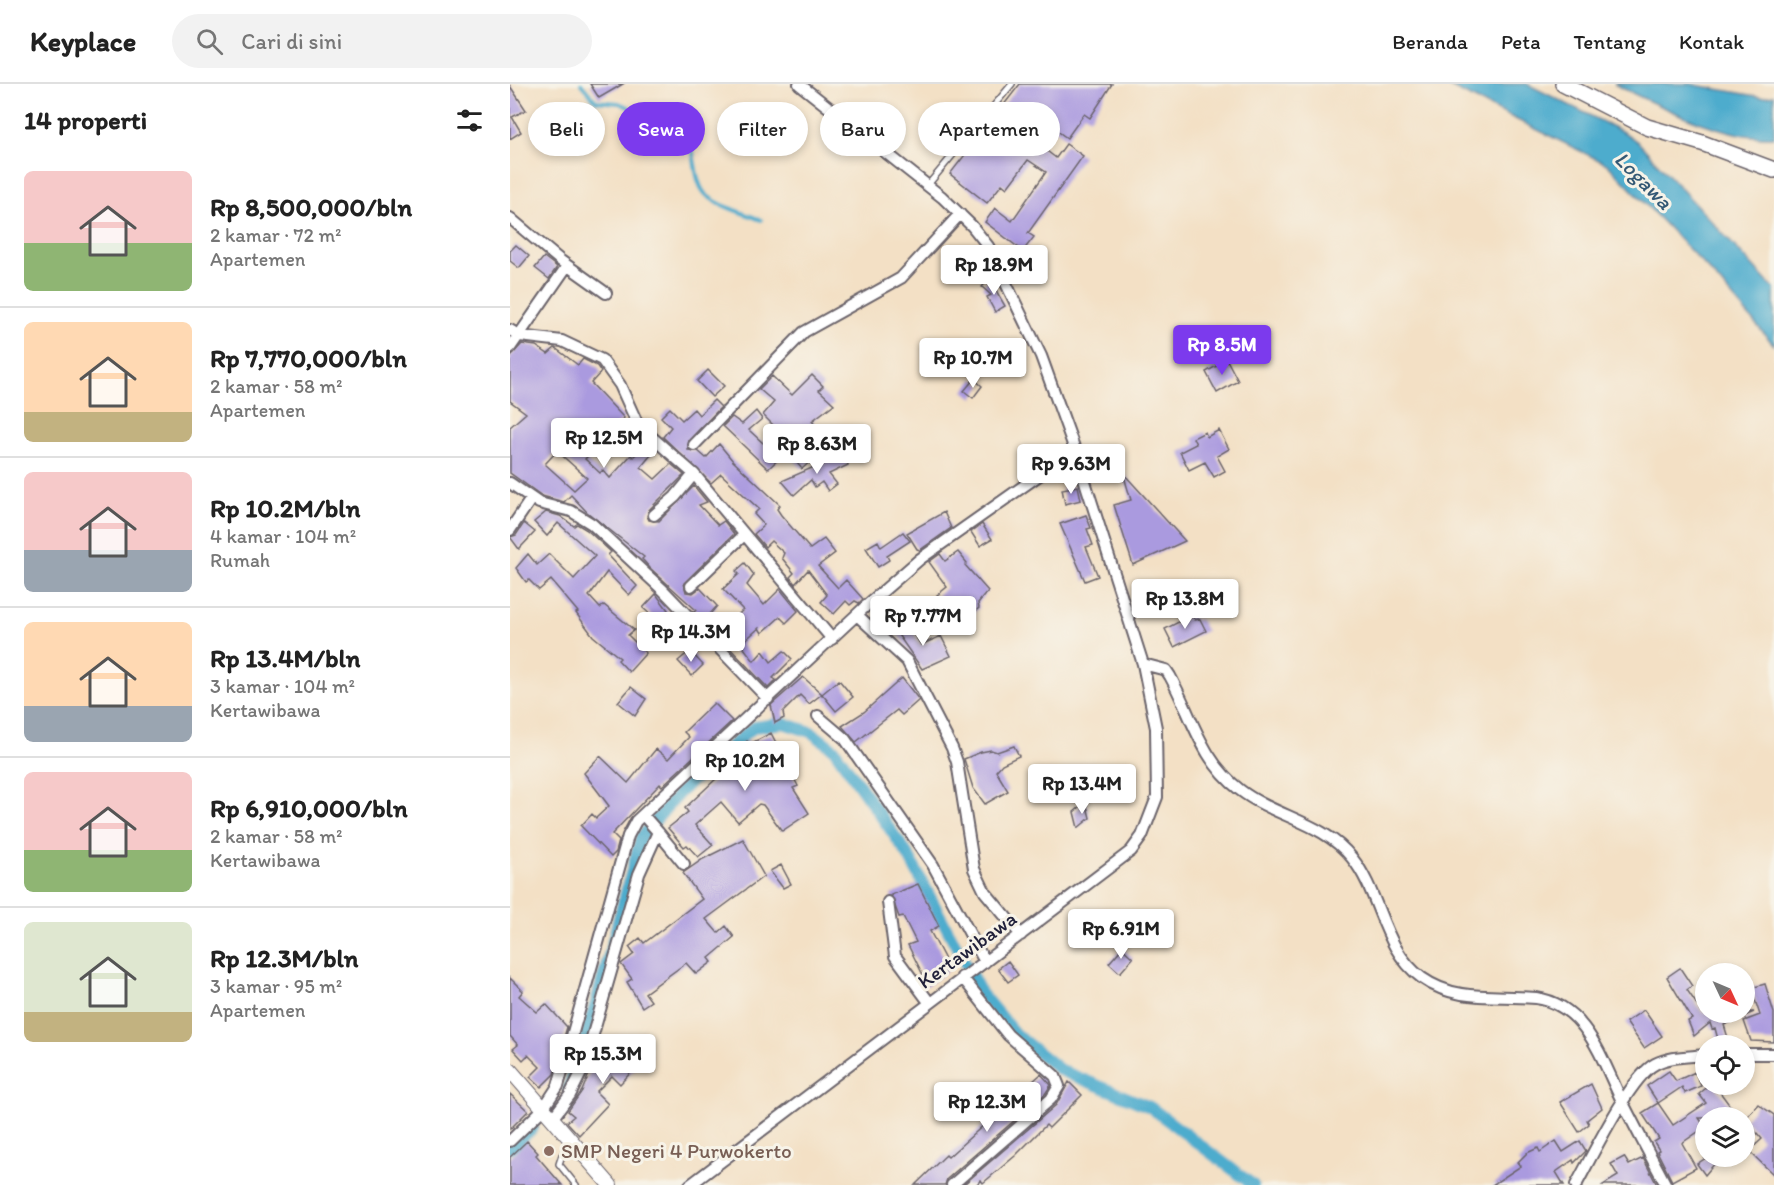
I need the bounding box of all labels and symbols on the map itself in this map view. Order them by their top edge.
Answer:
water label: Logawa [1609,146,1679,215]
pin: Rp 18.9M [932,245,1056,296]
pin: Rp 8.5M [1167,325,1277,376]
pin: Rp 10.7M [911,338,1035,389]
pin: Rp 12.5M [542,418,666,469]
pin: Rp 8.63M [755,424,879,475]
pin: Rp 9.63M [1009,444,1133,495]
pin: Rp 13.8M [1123,579,1247,630]
pin: Rp 7.77M [861,596,985,647]
pin: Rp 14.3M [629,612,753,663]
pin: Rp 10.2M [683,741,807,792]
pin: Rp 13.4M [1020,764,1144,815]
street label: Kertawibawa [912,905,1021,994]
pin: Rp 6.91M [1059,909,1183,960]
north arrow [1695,963,1755,1023]
pin: Rp 15.3M [541,1034,665,1085]
pin: Rp 12.3M [925,1082,1049,1133]
place label: SMP Negeri 4 Purwokerto [561,1138,792,1163]
marker: SMP Negeri 4 Purwokerto [542,1144,556,1158]

